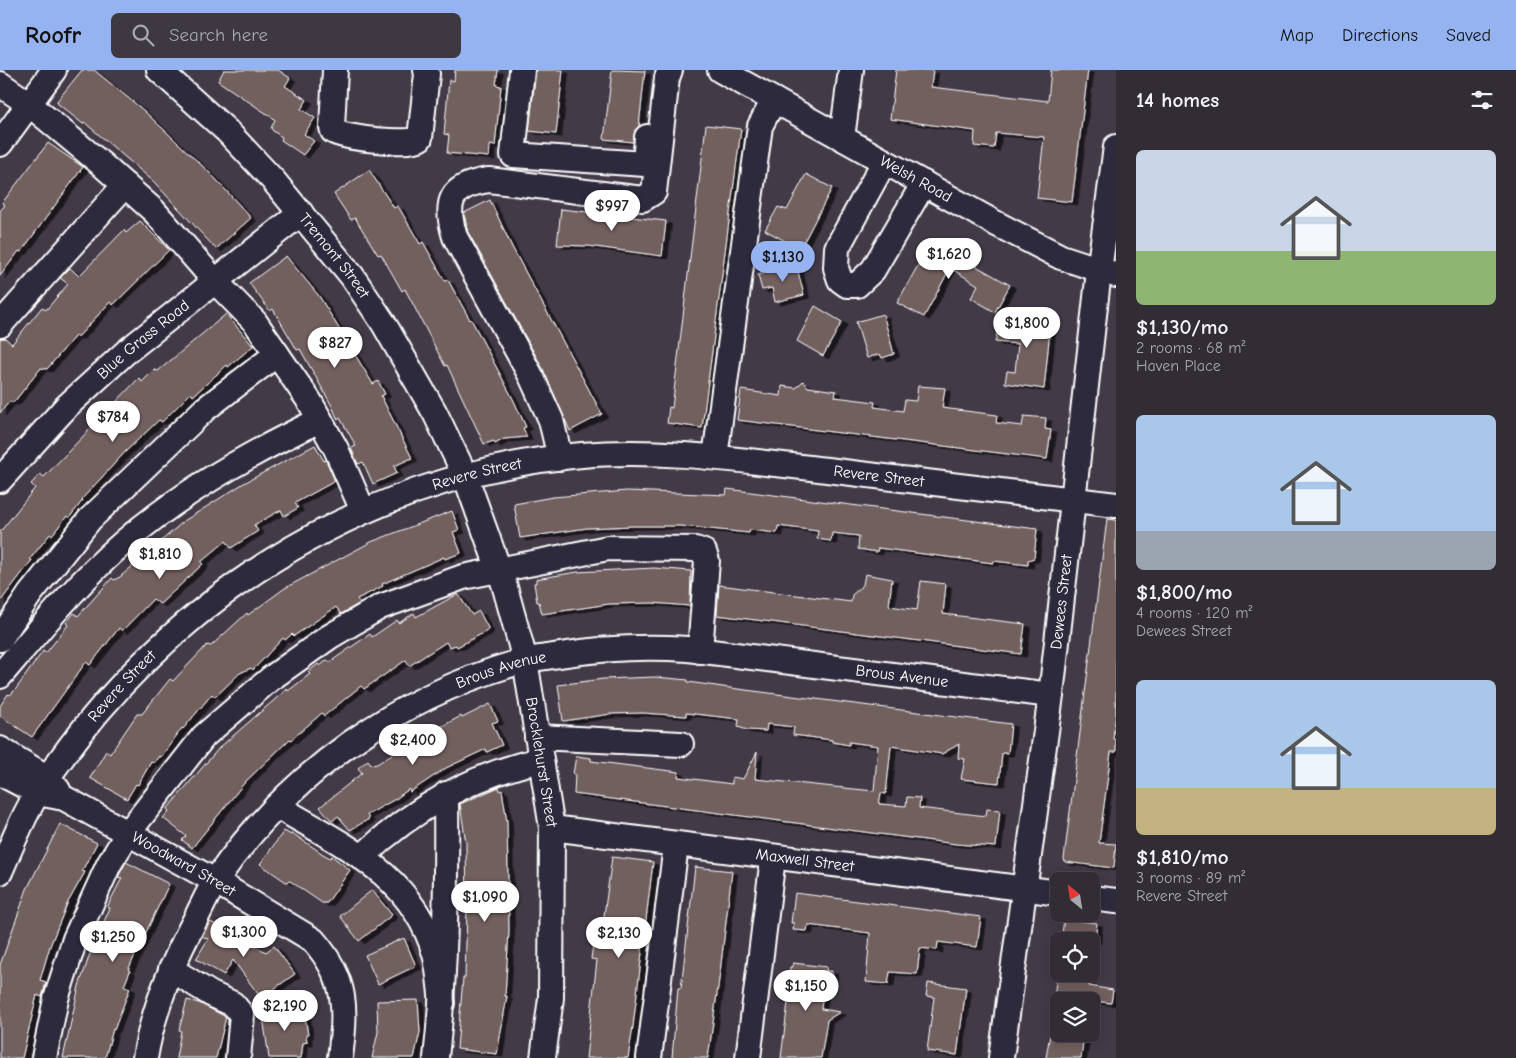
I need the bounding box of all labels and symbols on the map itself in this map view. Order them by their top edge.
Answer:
street label: Welsh Road [877,152,955,206]
pin: $997 [582,190,642,232]
street label: Tremont Street [295,210,373,302]
pin: $1,620 [908,238,990,280]
pin: $1,130 [742,240,824,283]
street label: Blue Grass Road [93,296,193,383]
pin: $1,800 [986,306,1068,349]
pin: $827 [305,326,365,369]
pin: $784 [83,400,143,443]
street label: Revere Street [430,454,523,494]
street label: Revere Street [832,462,926,491]
pin: $1,810 [119,538,201,580]
street label: Dewees Street [1047,553,1076,651]
street label: Revere Street [84,646,160,726]
street label: Brous Avenue [453,648,547,692]
street label: Brous Avenue [854,661,949,691]
street label: Brocklehurst Street [522,696,561,829]
pin: $2,400 [372,724,454,766]
street label: Woodward Street [129,828,239,900]
street label: Maxwell Street [755,845,856,876]
north arrow [1050,872,1100,922]
pin: $1,090 [444,880,526,923]
pin: $1,300 [203,916,285,958]
pin: $2,130 [578,916,660,959]
pin: $1,250 [72,920,154,963]
pin: $1,150 [765,970,847,1012]
pin: $2,190 [244,990,326,1032]

